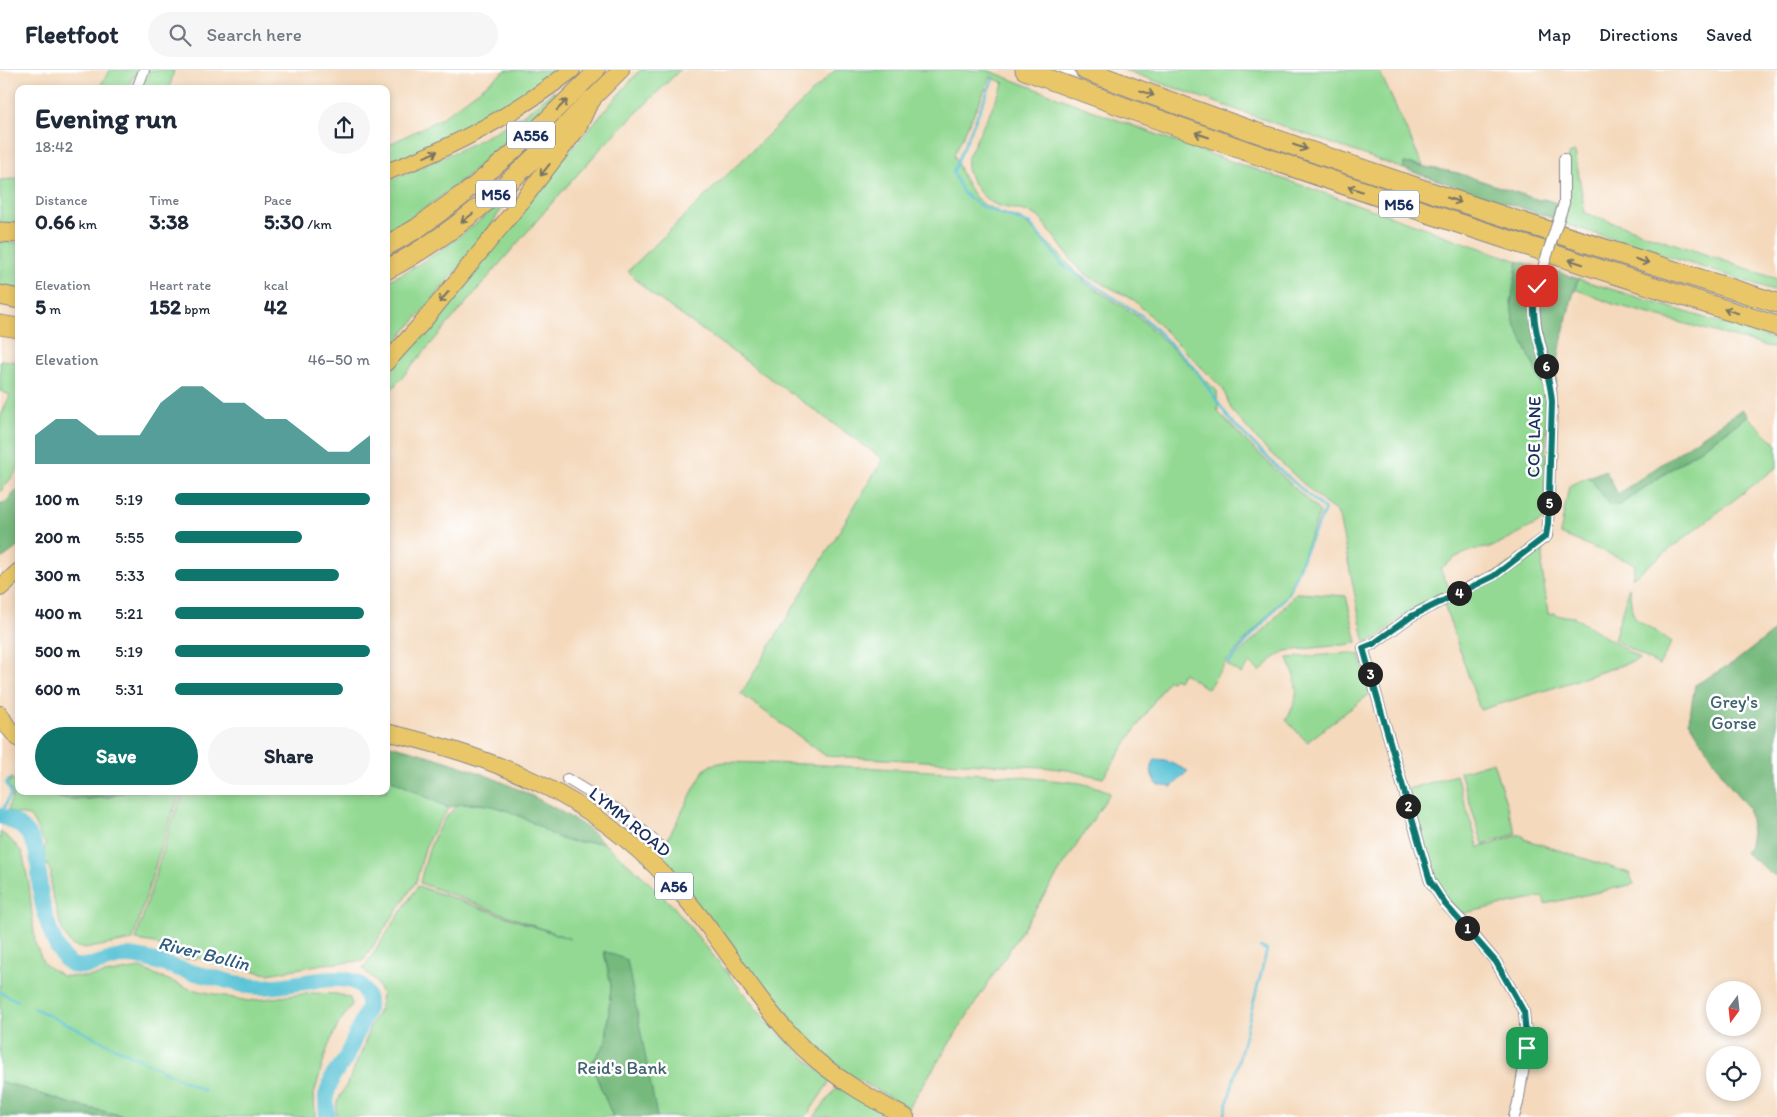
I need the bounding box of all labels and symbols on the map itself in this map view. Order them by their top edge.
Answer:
one-way arrow [1139,89,1154,98]
one-way arrow [556,98,568,111]
road number: A556 [507,122,555,148]
one-way arrow [1194,130,1210,139]
one-way arrow [1292,143,1308,152]
one-way arrow [423,148,438,158]
one-way arrow [540,163,551,176]
road number: M56 [476,180,516,208]
one-way arrow [1347,183,1363,193]
road number: M56 [1379,190,1419,218]
one-way arrow [1446,195,1462,205]
one-way arrow [461,213,474,224]
one-way arrow [1568,257,1584,266]
one-way arrow [1633,257,1649,267]
pin [1516,265,1558,307]
one-way arrow [438,290,449,303]
one-way arrow [1723,306,1739,315]
pin: 6 [1534,354,1558,378]
street label: COE LANE [1522,396,1546,478]
pin: 5 [1536,490,1562,516]
pin: 4 [1446,580,1472,606]
pin: 3 [1358,662,1382,686]
park label: Grey's Gorse [1710,691,1758,734]
street label: LYMM ROAD [585,782,676,862]
pin: 2 [1396,794,1420,818]
road number: A56 [655,872,693,899]
pin: 1 [1454,916,1480,940]
water label: River Bollin [156,931,253,976]
north arrow [1706,981,1761,1036]
pin [1506,1027,1548,1069]
park label: Reid's Bank [577,1057,668,1079]

